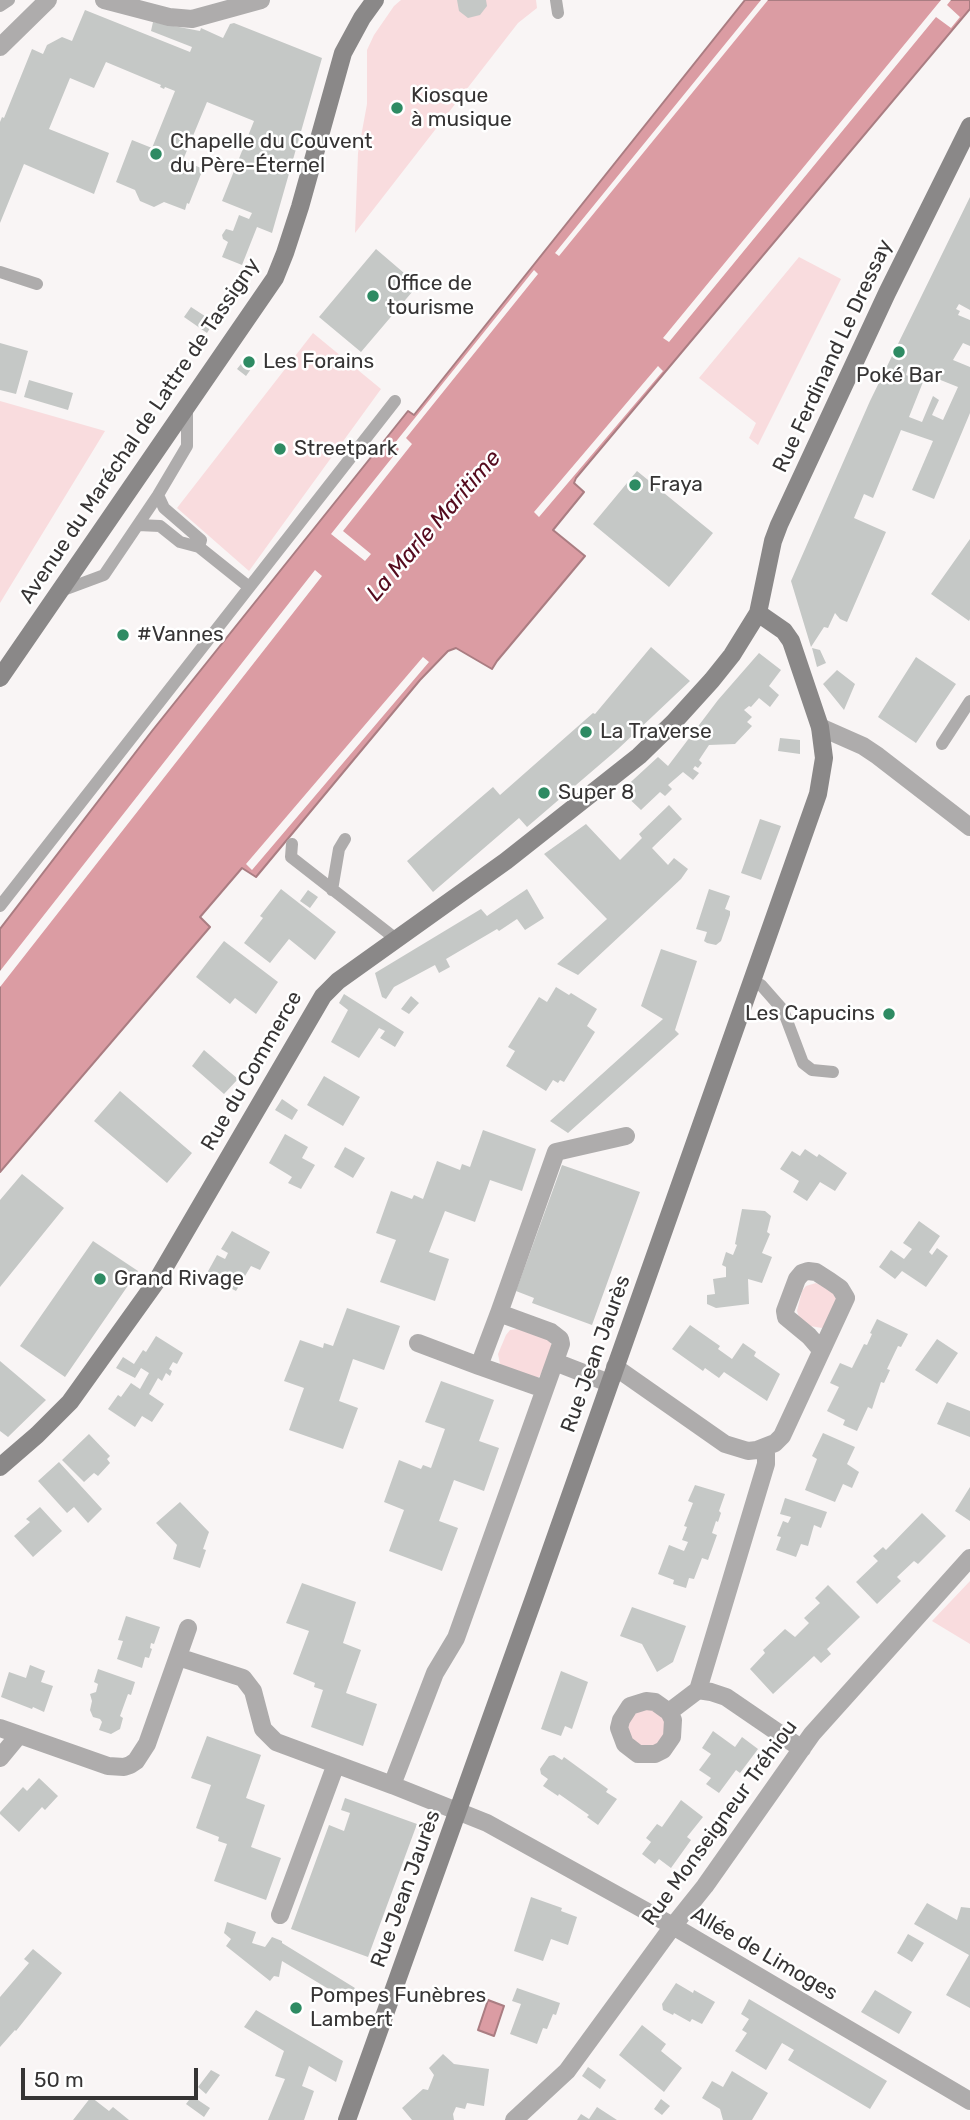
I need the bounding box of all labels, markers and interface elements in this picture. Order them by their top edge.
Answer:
place label: Kiosque à musique [411,83,512,133]
marker: Kiosque à musique [389,100,405,116]
place label: Chapelle du Couvent du Père-Éternel [170,129,373,179]
marker: Chapelle du Couvent du Père-Éternel [148,146,164,162]
street label: Rue Ferdinand Le Dressay [768,236,898,476]
street label: Avenue du Maréchal de Lattre de Tassigny [15,254,265,608]
place label: Office de tourisme [387,271,474,321]
marker: Office de tourisme [365,288,381,304]
marker: Poké Bar [891,344,907,360]
place label: Les Forains [263,349,374,375]
marker: Les Forains [241,354,257,370]
place label: Poké Bar [856,363,942,389]
place label: Streetpark [294,436,398,462]
marker: Streetpark [272,441,288,457]
water label: La Marle Maritime [361,445,507,607]
place label: Fraya [649,472,703,498]
marker: Fraya [627,477,643,493]
place label: #Vannes [137,622,224,648]
marker: #Vannes [115,627,131,643]
place label: La Traverse [600,719,712,745]
marker: La Traverse [578,724,594,740]
place label: Super 8 [558,780,634,806]
marker: Super 8 [536,785,552,801]
street label: Rue du Commerce [196,987,308,1155]
place label: Les Capucins [745,1001,875,1027]
marker: Les Capucins [881,1006,897,1022]
place label: Grand Rivage [114,1266,244,1292]
marker: Grand Rivage [92,1271,108,1287]
street label: Rue Jean Jaurès [556,1272,636,1436]
street label: Rue Monseigneur Tréhiou [637,1715,803,1931]
street label: Rue Jean Jaurès [366,1807,446,1971]
street label: Allée de Limoges [686,1902,842,2006]
place label: Pompes Funèbres Lambert [310,1983,486,2033]
marker: Pompes Funèbres Lambert [288,2000,304,2016]
scale bar [24,2054,201,2098]
text: 50 m [34,2067,84,2092]

